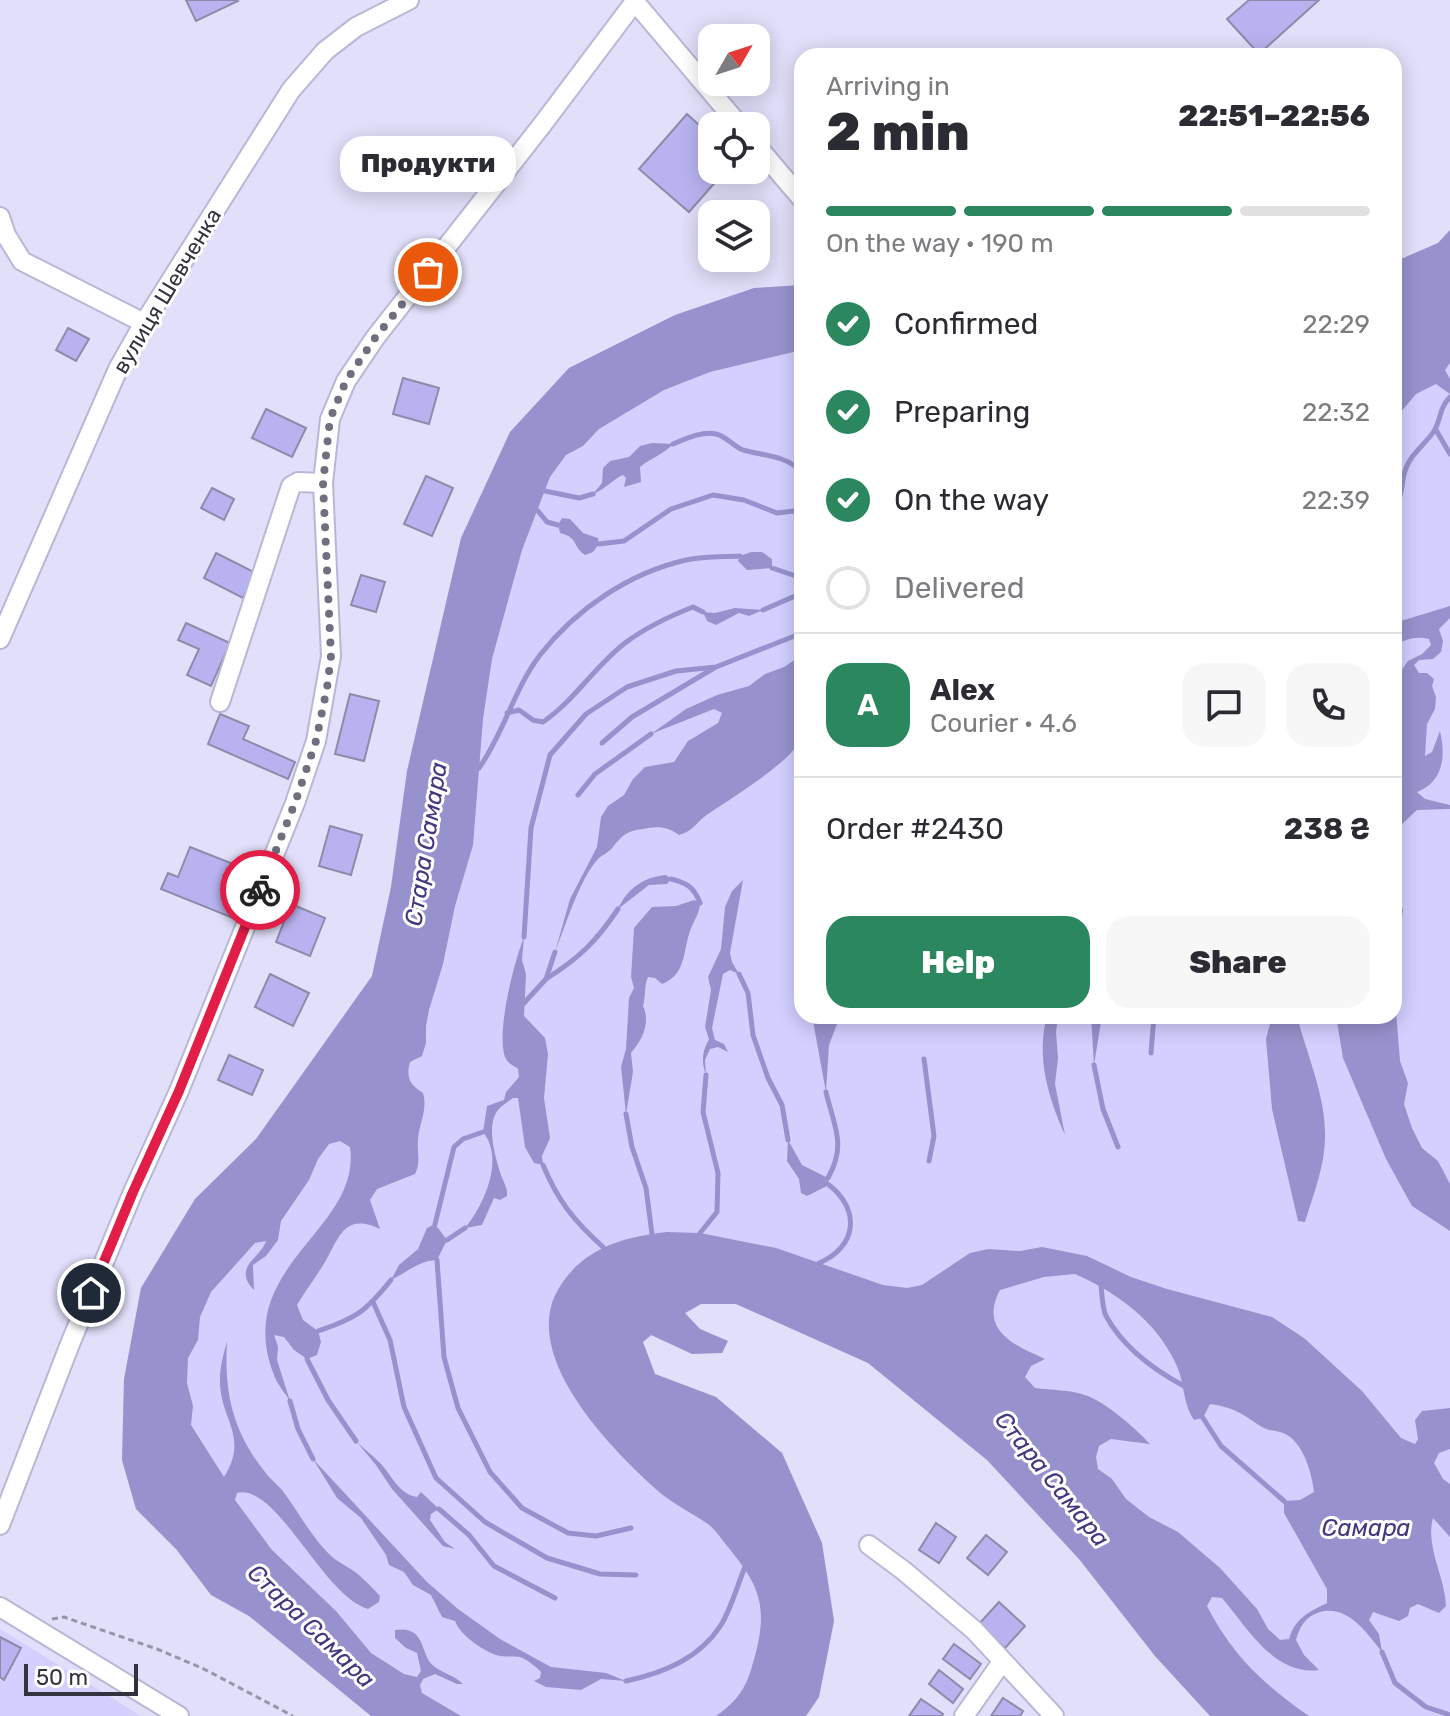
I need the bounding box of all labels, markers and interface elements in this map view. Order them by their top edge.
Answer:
north arrow [698,24,770,96]
map controls [698,24,770,272]
text: Arriving in [826,71,950,102]
text: 22:51–22:56 [1178,98,1370,134]
text: 2 min [826,101,970,163]
button: locate [698,112,770,184]
callout: Продукти [340,136,516,192]
text: Продукти [361,148,495,179]
button: layers [698,200,770,272]
street label: вулиця Шевченка [107,203,227,379]
text: On the way · 190 m [826,228,1054,259]
pin [394,238,462,306]
icon: bag [406,250,450,294]
icon: check [826,302,870,346]
text: Confirmed [894,306,1038,342]
text: 22:29 [1302,309,1370,340]
icon: check [826,390,870,434]
text: Preparing [894,394,1030,430]
text: 22:32 [1302,397,1370,428]
icon: check [826,478,870,522]
text: On the way [894,482,1049,518]
text: 22:39 [1302,485,1370,516]
text: Delivered [894,570,1025,606]
button: chat [1182,663,1266,747]
button: phone [1286,663,1370,747]
text: Alex [930,672,995,708]
text: A [857,687,879,723]
text: Courier · 4.6 [930,708,1077,739]
water label: Стара Самара [399,760,453,928]
text: Order #2430 [826,811,1004,847]
text: 238 ₴ [1284,811,1370,847]
courier [220,850,300,930]
icon: bike [238,868,282,912]
button: Help [826,916,1090,1008]
button: Share [1106,916,1370,1008]
pin [57,1259,125,1327]
icon: home [69,1271,113,1315]
water label: Стара Самара [989,1406,1115,1552]
water label: Самара [1322,1514,1410,1542]
water label: Стара Самара [242,1558,380,1694]
scale bar [24,1660,138,1696]
text: 50 m [36,1664,88,1691]

